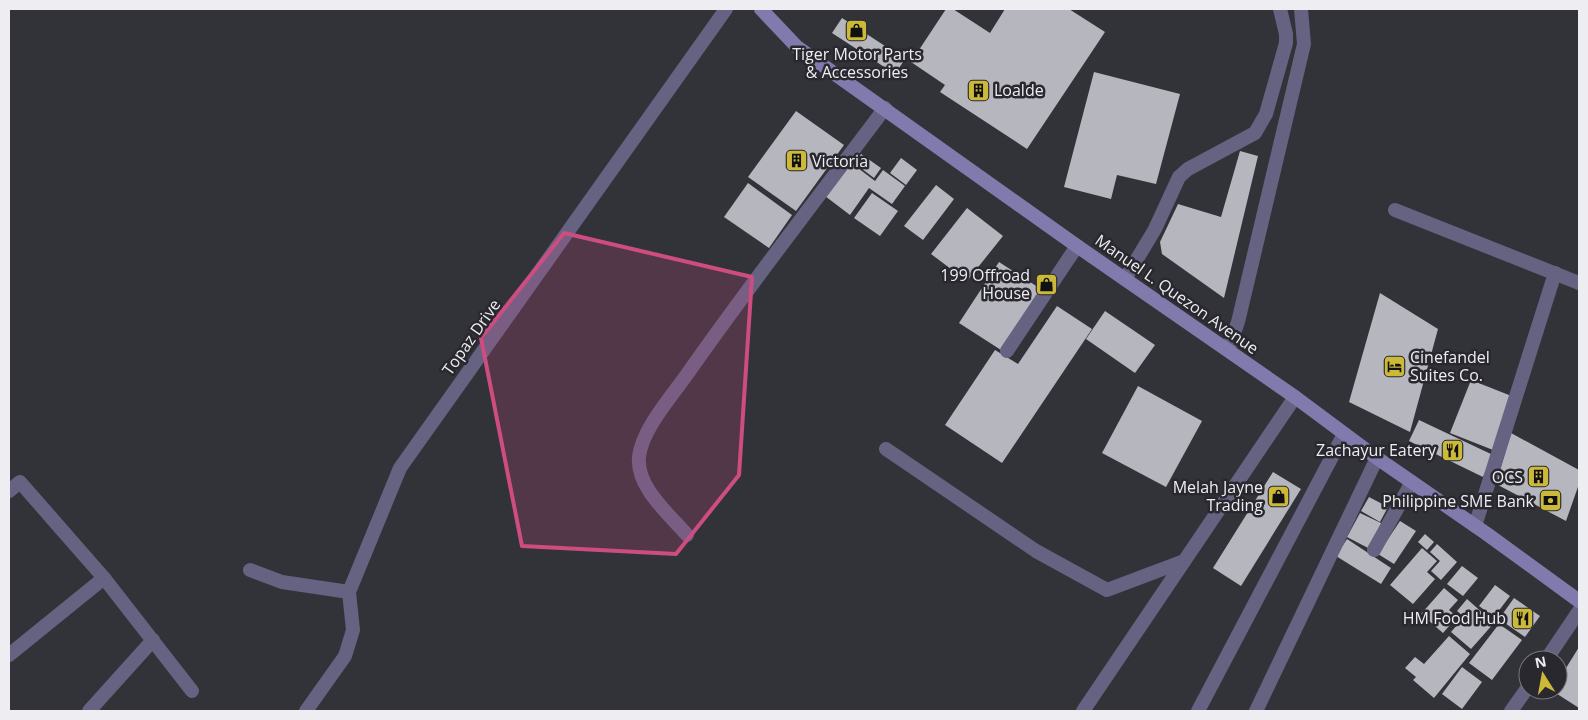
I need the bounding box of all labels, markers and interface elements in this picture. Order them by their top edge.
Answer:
shop icon: Tiger Motor Parts & Accessories [845,18,869,42]
place label: Tiger Motor Parts & Accessories [792,43,922,83]
building icon: Loalde [966,78,990,102]
place label: Loalde [994,79,1044,101]
building icon: Victoria [784,149,808,173]
place label: Victoria [812,150,868,172]
street label: Manuel L. Quezon Avenue [1091,229,1263,359]
place label: 199 Offroad House [940,264,1030,304]
shop icon: 199 Offroad House [1034,272,1058,296]
street label: Topaz Drive [437,295,505,379]
place label: Cinefandel Suites Co. [1410,346,1490,386]
hotel icon: Cinefandel Suites Co. [1382,354,1406,378]
restaurant icon: Zachayur Eatery [1440,438,1464,462]
place label: Zachayur Eatery [1316,439,1437,461]
building icon: OCS [1527,465,1551,489]
place label: OCS [1492,466,1523,488]
place label: Melah Jayne Trading [1173,476,1263,516]
shop icon: Melah Jayne Trading [1267,484,1291,508]
bank icon: Philippine SME Bank [1538,489,1562,513]
place label: Philippine SME Bank [1382,490,1535,512]
restaurant icon: HM Food Hub [1510,606,1534,630]
place label: HM Food Hub [1403,607,1506,629]
north arrow [1518,650,1568,700]
text: N [1533,651,1548,672]

